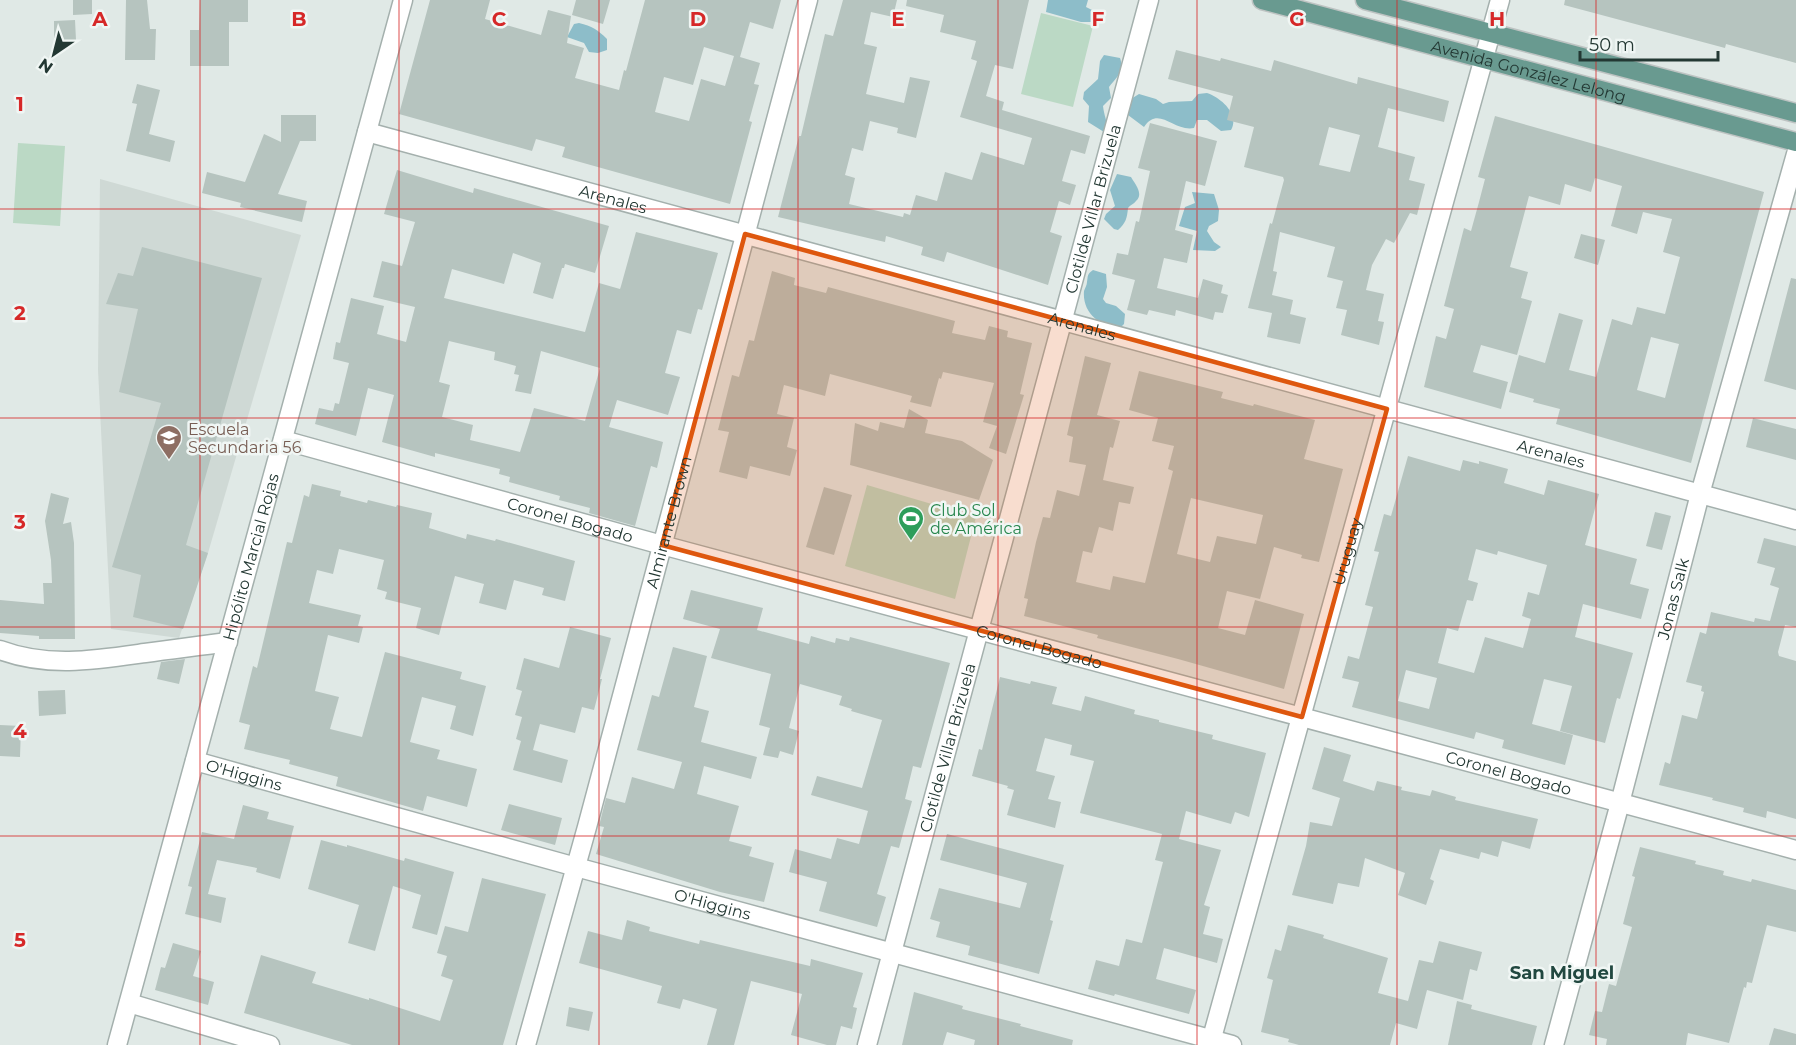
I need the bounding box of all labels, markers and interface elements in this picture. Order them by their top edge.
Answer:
text: A [91,7,108,31]
text: B [291,7,307,31]
text: C [492,7,507,31]
text: D [690,7,706,31]
text: E [891,7,905,31]
text: F [1092,7,1105,31]
text: G [1289,7,1305,31]
text: H [1489,7,1505,31]
north arrow [24,24,84,84]
scale bar [1580,24,1718,62]
text: 50 m [1589,34,1635,56]
street label: Avenida González Lelong [1429,36,1628,106]
text: N [35,54,56,77]
text: 1 [16,92,24,116]
street label: Clotilde Villar Brizuela [1061,122,1125,296]
street label: Arenales [577,181,649,218]
text: 2 [14,301,26,325]
street label: Arenales [1046,308,1118,345]
place label: Escuela Secundaria 56 [188,420,302,457]
school or university icon: Escuela Secundaria 56 [154,423,184,461]
street label: Arenales [1515,436,1587,472]
street label: Almirante Brown [642,454,696,590]
street label: Hipólito Marcial Rojas [219,471,283,643]
street label: Coronel Bogado [505,494,635,547]
place label: Club Sol de América [930,501,1022,538]
sports icon: Club Sol de América [896,504,926,542]
text: 3 [13,510,26,534]
street label: Uruguay [1329,515,1366,588]
street label: Jonas Salk [1653,555,1693,643]
street label: Coronel Bogado [974,621,1104,673]
street label: Clotilde Villar Brizuela [916,661,980,835]
text: 4 [13,719,27,743]
street label: Coronel Bogado [1443,747,1574,799]
street label: O'Higgins [204,755,285,795]
street label: O'Higgins [672,885,753,924]
text: 5 [14,928,26,952]
district label: San Miguel [1510,962,1614,984]

